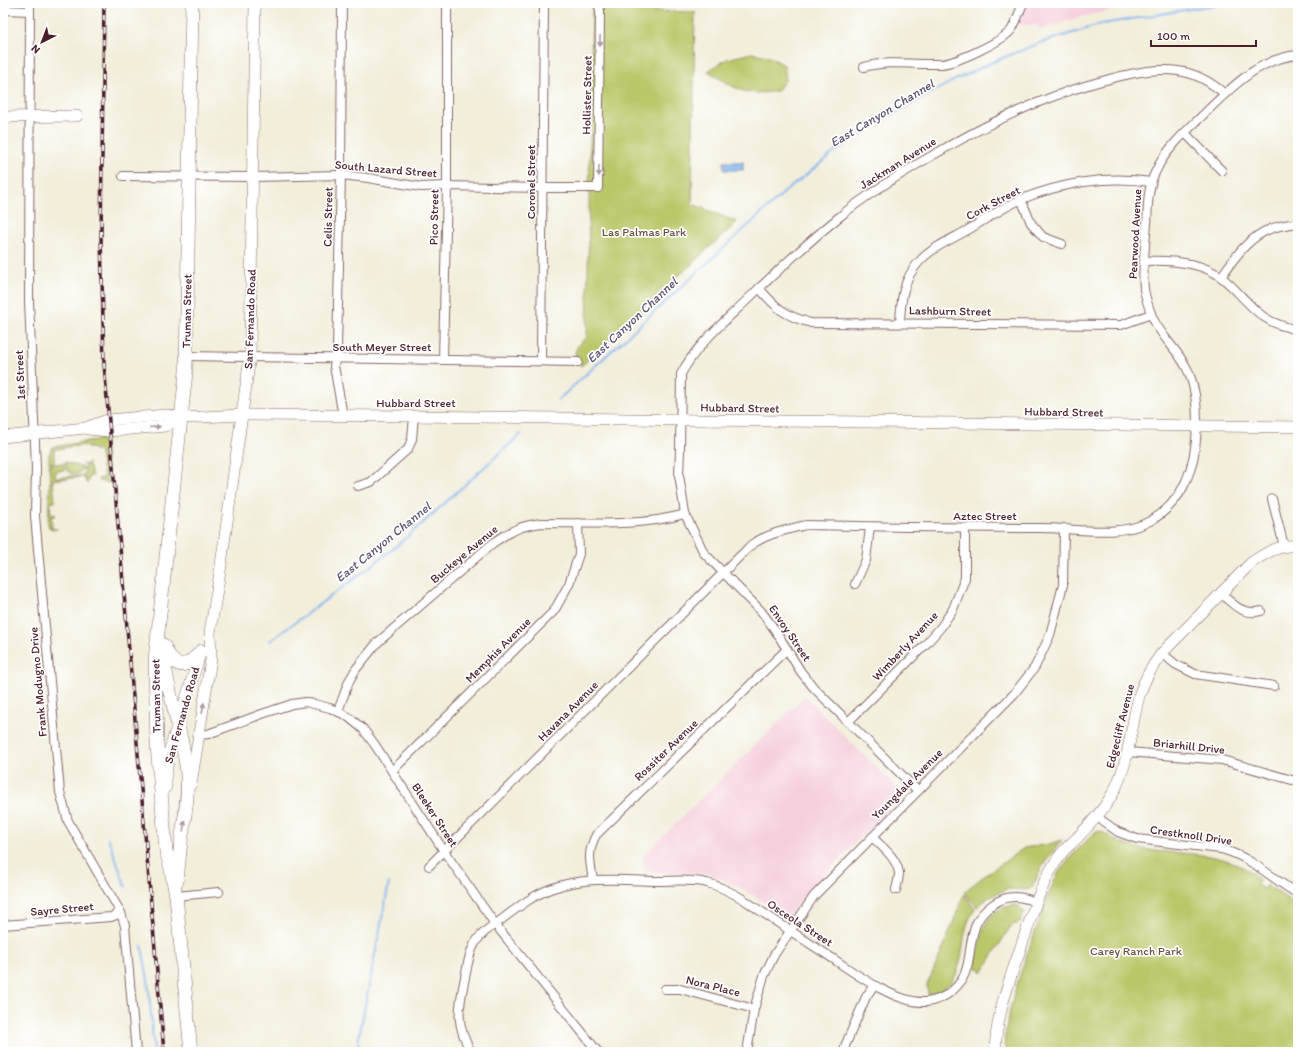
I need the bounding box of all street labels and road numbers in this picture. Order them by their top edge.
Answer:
street label: Hollister Street [579,55,595,135]
street label: Jackman Avenue [857,134,939,192]
street label: Coronel Street [524,144,538,219]
street label: South Lazard Street [334,158,438,180]
street label: Cork Street [963,183,1023,223]
street label: Celis Street [320,186,336,247]
street label: Pico Street [427,188,441,245]
street label: Pearwood Avenue [1126,188,1144,279]
street label: San Fernando Road [241,268,259,369]
street label: Truman Street [179,273,195,348]
street label: Lashburn Street [909,303,992,319]
street label: South Meyer Street [332,340,432,354]
street label: 1st Street [12,349,28,400]
street label: Hubbard Street [376,396,456,410]
street label: Hubbard Street [700,400,780,416]
street label: Hubbard Street [1024,404,1104,420]
street label: Aztec Street [953,509,1017,523]
street label: Buckeye Avenue [428,522,501,586]
street label: Envoy Street [766,602,814,664]
street label: Wimberly Avenue [869,608,941,684]
street label: Memphis Avenue [462,614,534,686]
street label: Frank Modugno Drive [26,626,50,738]
street label: Truman Street [148,658,164,733]
street label: San Fernando Road [161,665,203,765]
street label: Havana Avenue [535,678,601,744]
street label: Edgecliff Avenue [1103,682,1137,770]
street label: Rossiter Avenue [631,716,701,784]
street label: Briarhill Drive [1152,735,1226,757]
street label: Youngdale Avenue [869,746,945,822]
street label: Bleeker Street [409,780,461,850]
street label: Crestknoll Drive [1149,822,1233,848]
street label: Osceola Street [765,897,836,950]
street label: Sayre Street [30,899,95,919]
street label: Nora Place [684,973,742,1000]

